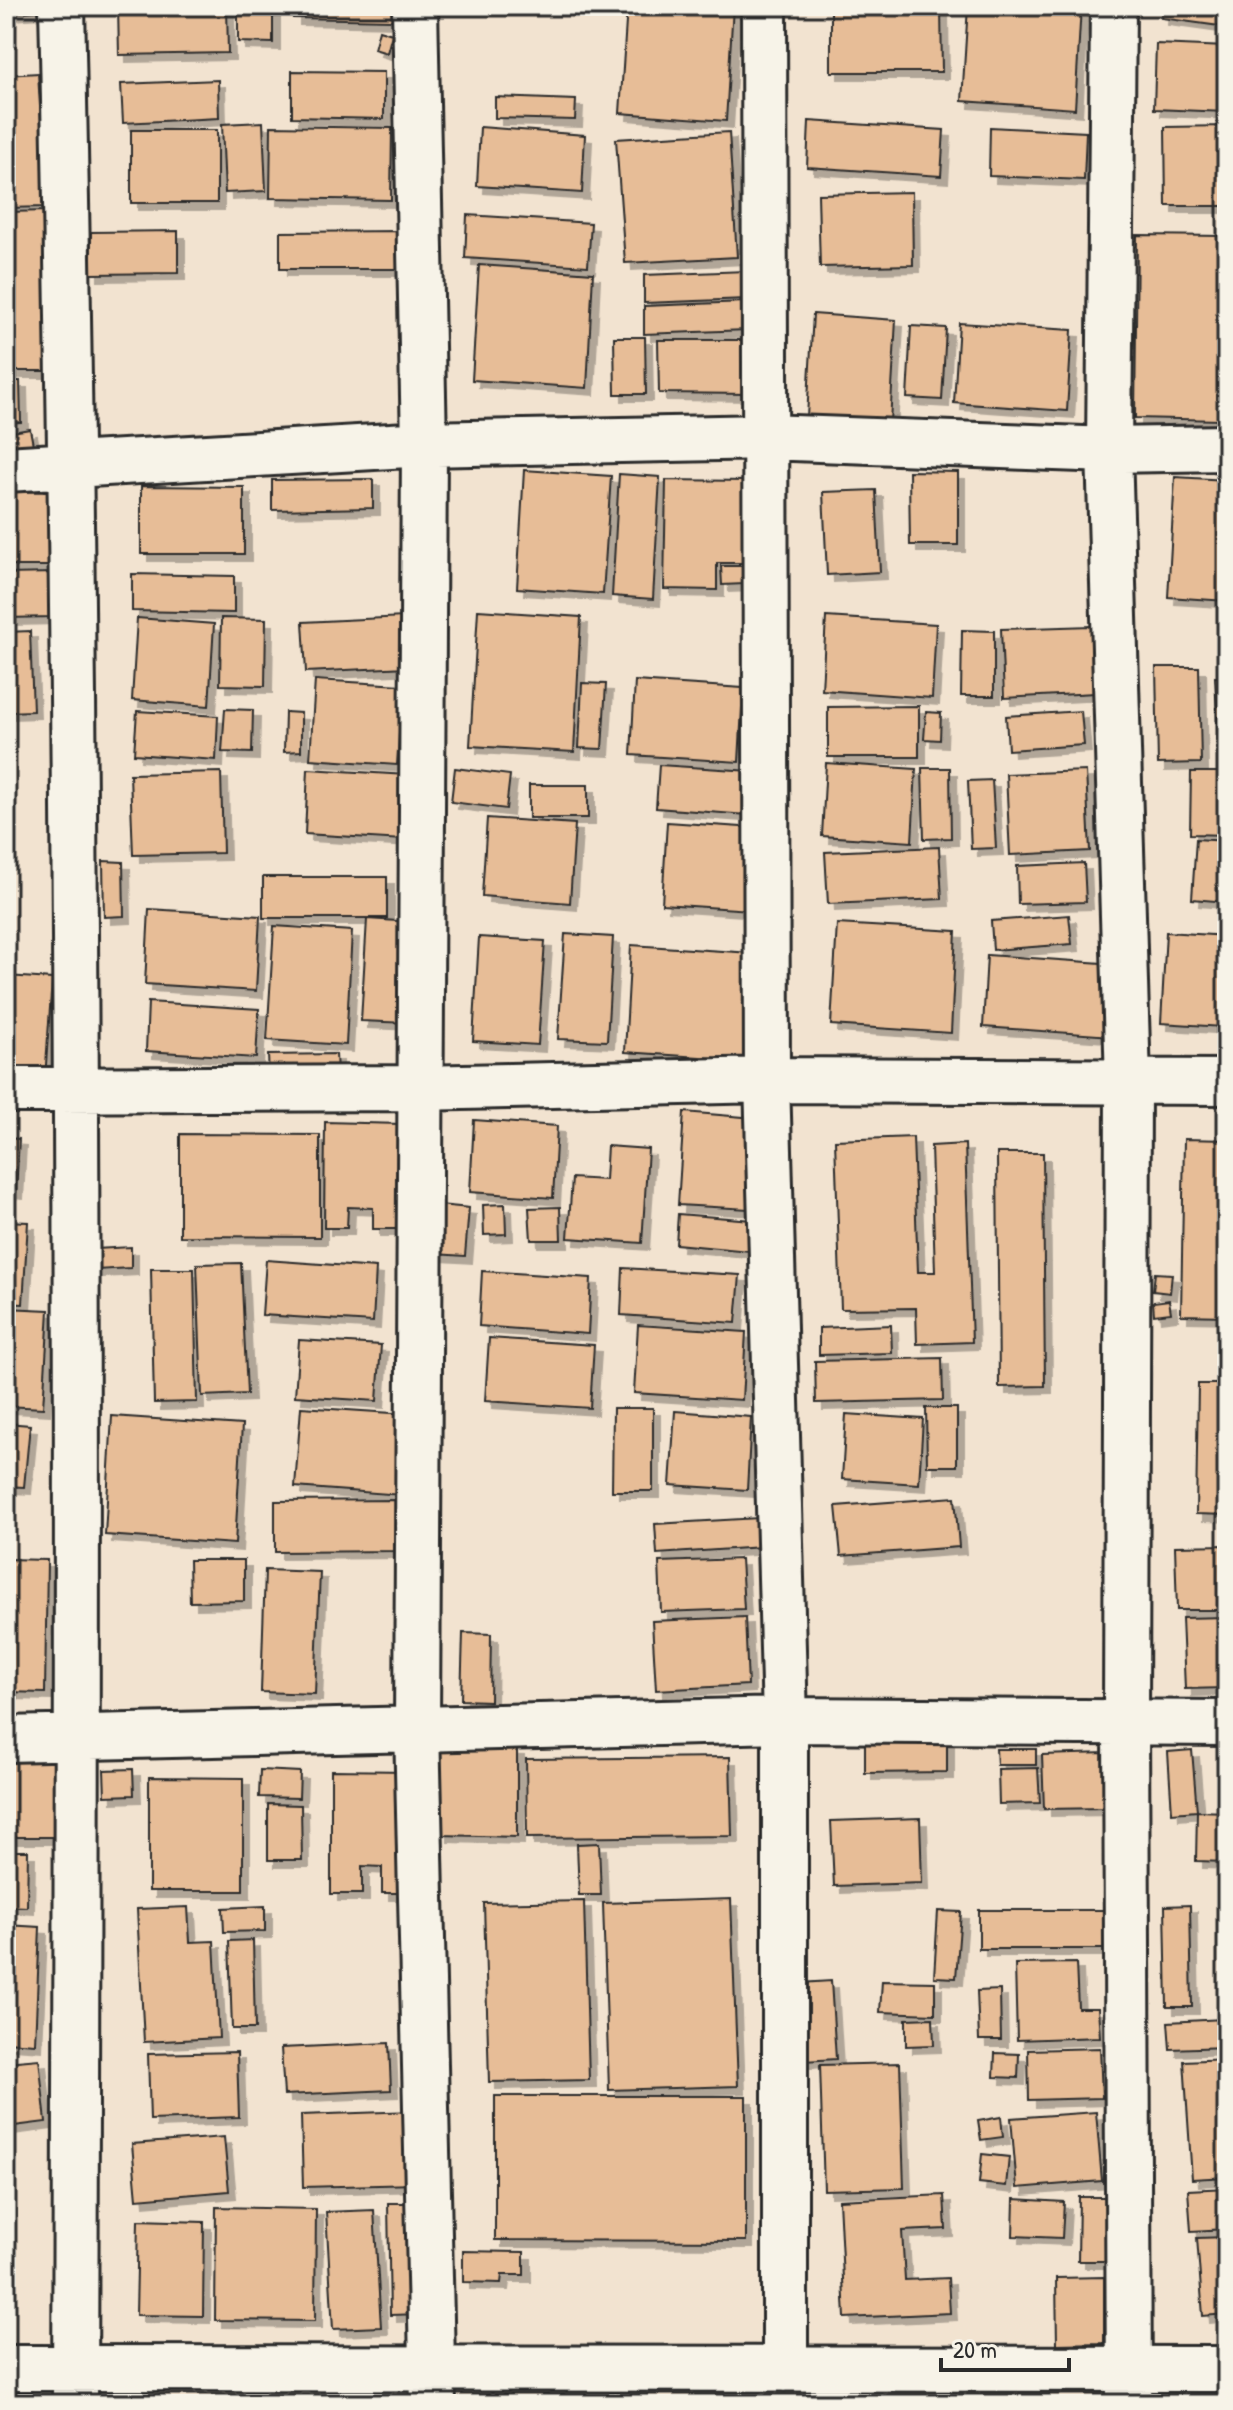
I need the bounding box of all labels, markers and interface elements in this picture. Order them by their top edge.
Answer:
scale bar [941,2322,1069,2372]
text: 20 m [953,2333,997,2365]

